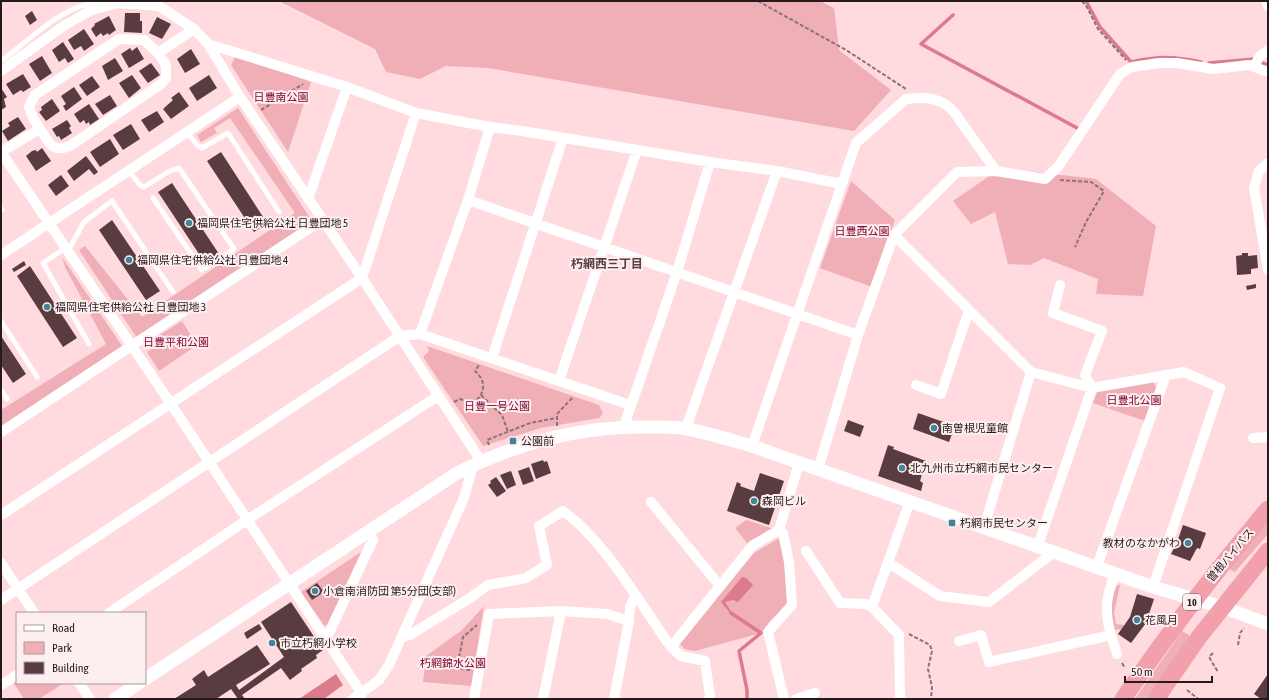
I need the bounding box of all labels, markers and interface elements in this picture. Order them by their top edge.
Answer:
park label: 日豊南公園 [254,91,309,103]
place label: 福岡県住宅供給公社 日豊団地 5 [197,217,348,229]
marker: 福岡県住宅供給公社 日豊団地 5 [184,218,194,228]
park label: 日豊西公園 [835,225,890,237]
place label: 福岡県住宅供給公社 日豊団地 4 [137,254,288,266]
marker: 福岡県住宅供給公社 日豊団地 4 [124,255,134,265]
district label: 朽網西三丁目 [571,257,643,271]
place label: 福岡県住宅供給公社 日豊団地 3 [55,301,206,313]
marker: 福岡県住宅供給公社 日豊団地 3 [42,302,52,312]
park label: 日豊平和公園 [143,336,209,348]
park label: 日豊北公園 [1107,394,1162,406]
park label: 日豊一号公園 [464,400,530,412]
place label: 南曽根児童館 [942,422,1008,434]
marker: 南曽根児童館 [929,423,939,433]
place label: 公園前 [521,435,554,447]
marker: 公園前 [508,436,518,446]
place label: 北九州市立朽網市民センター [910,462,1053,474]
marker: 北九州市立朽網市民センター [897,463,907,473]
place label: 森岡ビル [762,495,806,507]
marker: 森岡ビル [749,496,759,506]
place label: 朽網市民センター [960,517,1048,529]
marker: 朽網市民センター [947,518,957,528]
street label: 曽根バイパス [1204,526,1256,584]
place label: 教材のなかがわ [1103,537,1180,549]
marker: 教材のなかがわ [1183,538,1193,548]
place label: 小倉南消防団 第5分団(支部) [323,585,456,597]
marker: 小倉南消防団 第5分団(支部) [310,586,320,596]
road number: 10 [1183,594,1201,610]
legend [16,612,146,684]
place label: 花風月 [1145,614,1178,626]
marker: 花風月 [1132,615,1142,625]
text: Road [52,621,75,635]
place label: 市立朽網小学校 [280,637,357,649]
marker: 市立朽網小学校 [267,638,277,648]
text: Park [52,641,73,655]
park label: 朽網錦水公園 [420,657,486,669]
scale bar [1125,658,1212,684]
text: Building [52,661,90,675]
text: 50 m [1131,665,1153,679]

